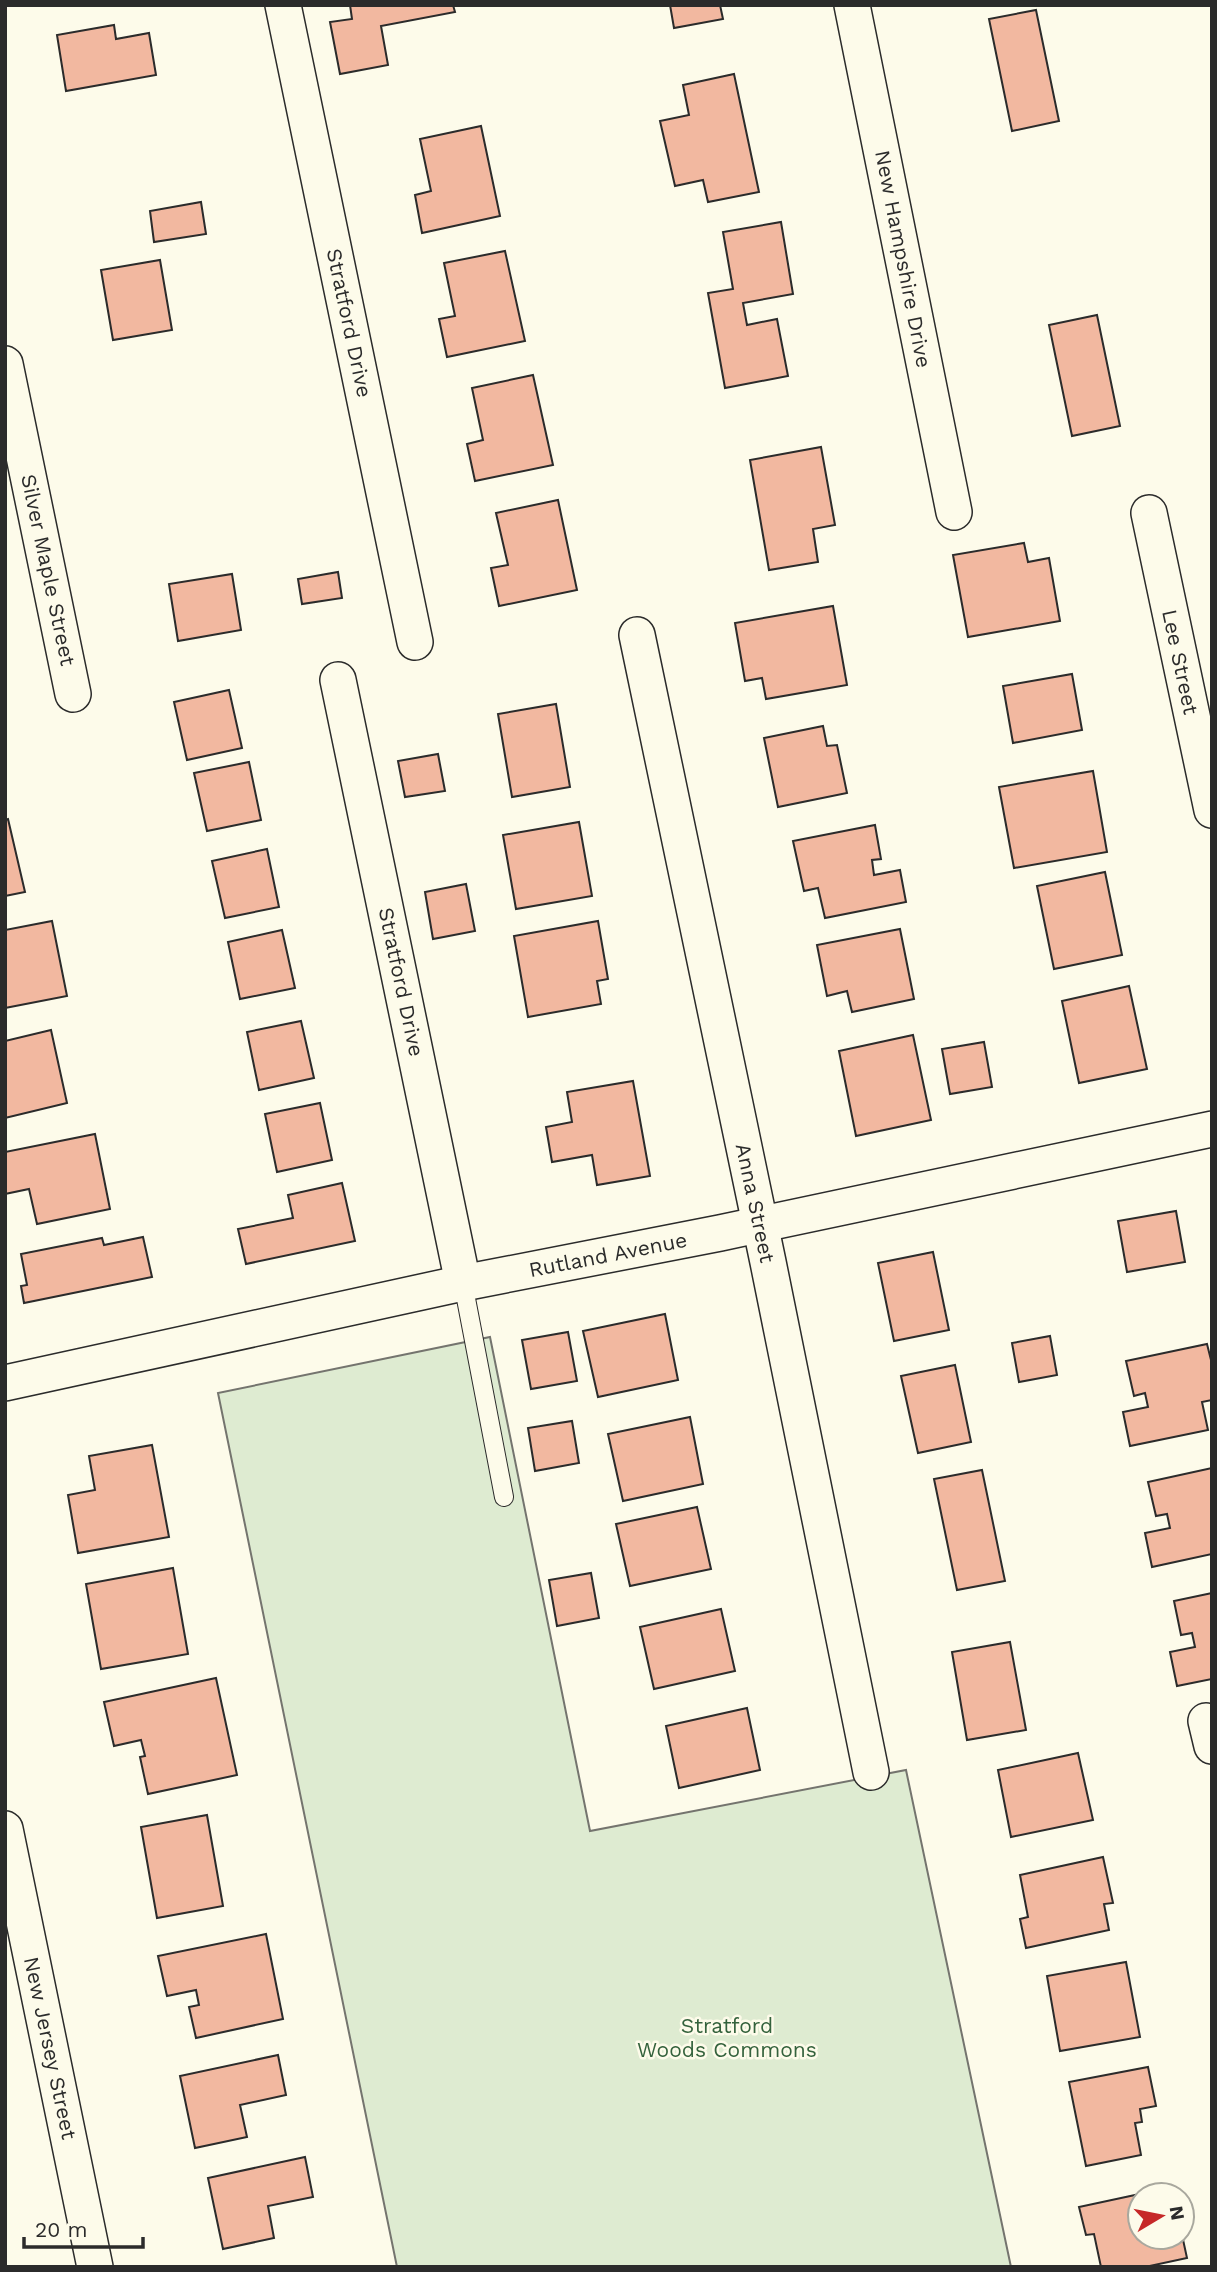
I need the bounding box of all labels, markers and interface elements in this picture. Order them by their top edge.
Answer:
street label: New Hampshire Drive [870,148,937,370]
street label: Stratford Drive [321,246,377,400]
street label: Silver Maple Street [16,472,81,668]
street label: Lee Street [1157,607,1204,717]
street label: Stratford Drive [373,905,429,1059]
street label: Anna Street [731,1141,780,1265]
street label: Rutland Avenue [527,1227,689,1282]
street label: New Jersey Street [19,1954,82,2142]
park label: Stratford Woods Commons [637,2013,817,2062]
north arrow [1126,2181,1196,2251]
text: N [1165,2204,1190,2222]
scale bar [24,2206,144,2250]
text: 20 m [35,2217,87,2242]

